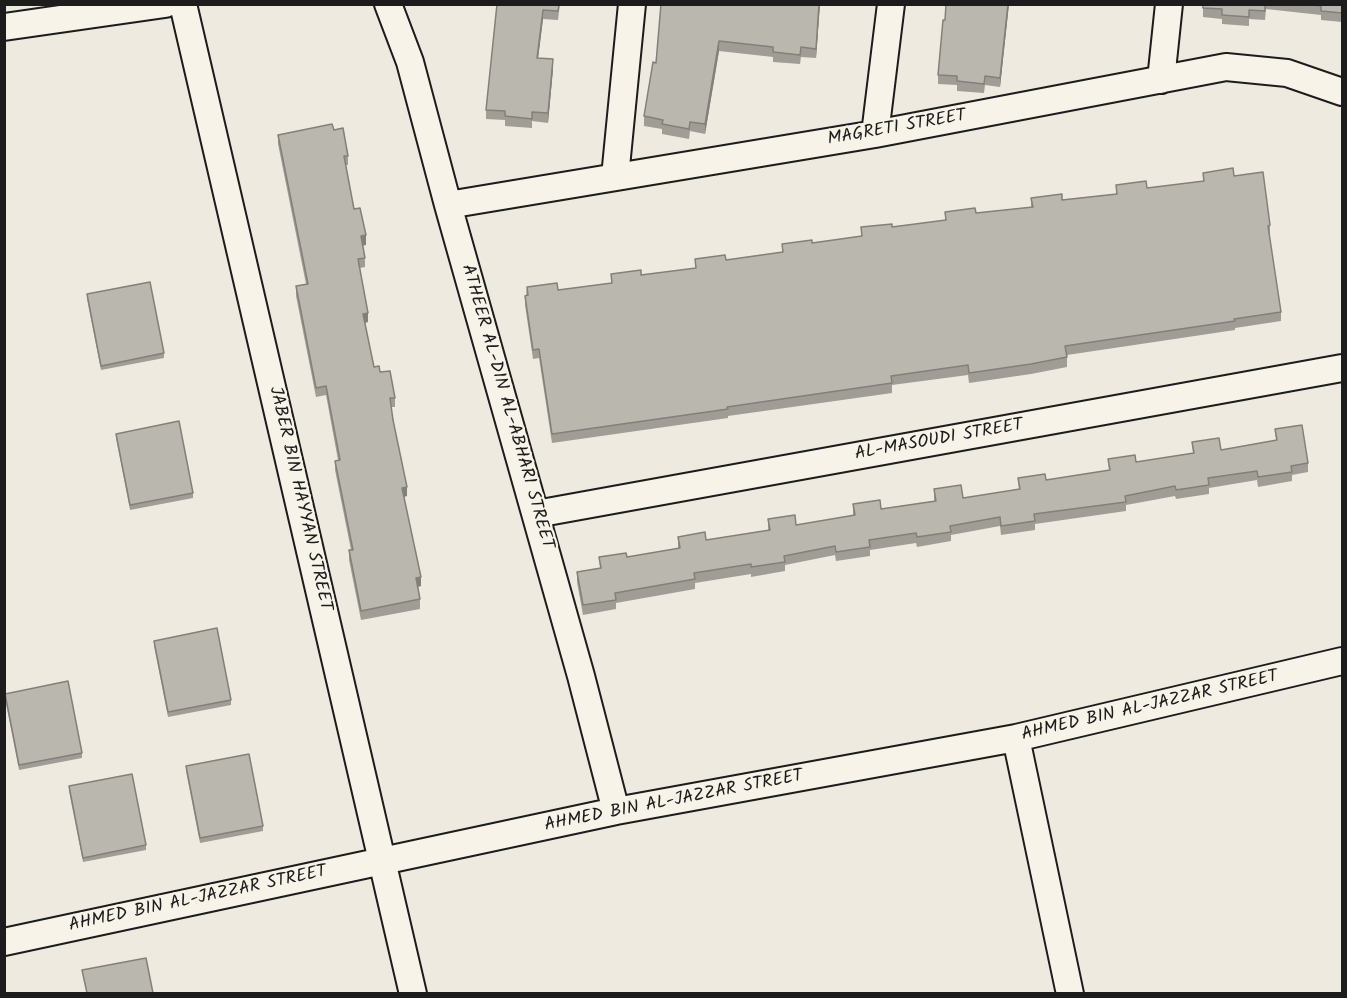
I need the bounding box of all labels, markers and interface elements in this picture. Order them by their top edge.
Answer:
street label: MAGRETI STREET [826,106,968,152]
street label: ATHEER AL-DIN AL-ABHARI STREET [455,262,557,552]
street label: JABER BIN HAYYAN STREET [263,385,335,613]
street label: AL-MASOUDI STREET [853,416,1025,466]
street label: AHMED BIN AL-JAZZAR STREET [1020,667,1280,747]
street label: AHMED BIN AL-JAZZAR STREET [543,766,805,838]
street label: AHMED BIN AL-JAZZAR STREET [67,862,329,938]

